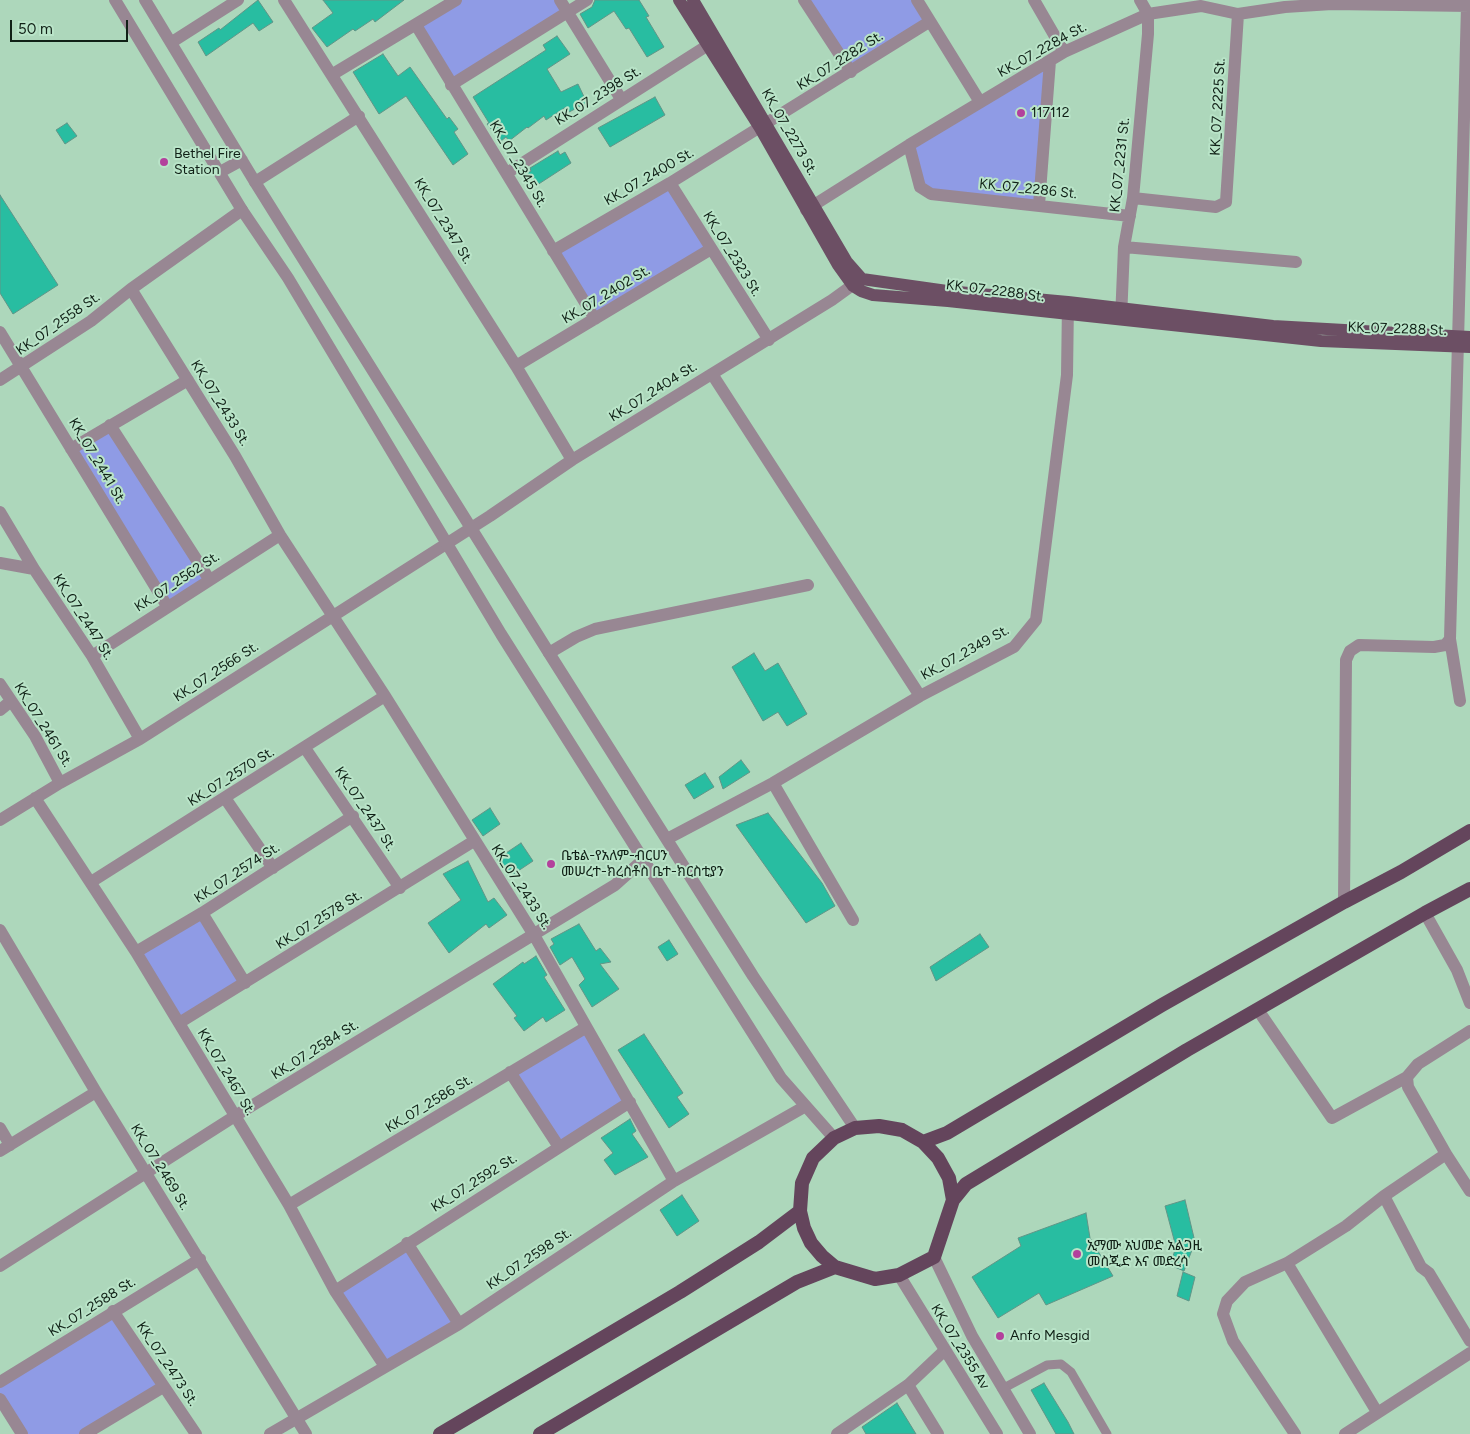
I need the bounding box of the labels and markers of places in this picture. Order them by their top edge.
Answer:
place label: 117112 [1031,105,1069,121]
marker: 117112 [1015,107,1027,119]
place label: Bethel Fire Station [174,146,241,178]
marker: Bethel Fire Station [158,156,170,168]
place label: ቤቴል-የአለም-ብርሀን መሠረተ-ክረስቶስ ቤተ-ክርስቲያን [561,848,724,880]
marker: ቤቴል-የአለም-ብርሀን መሠረተ-ክረስቶስ ቤተ-ክርስቲያን [545,858,557,870]
place label: ኢማሙ አህመድ አልጋዚ መስጂድ እና መድረሳ [1087,1238,1202,1270]
marker: ኢማሙ አህመድ አልጋዚ መስጂድ እና መድረሳ [1071,1248,1083,1260]
place label: Anfo Mesgid [1010,1328,1090,1344]
marker: Anfo Mesgid [994,1330,1006,1342]

